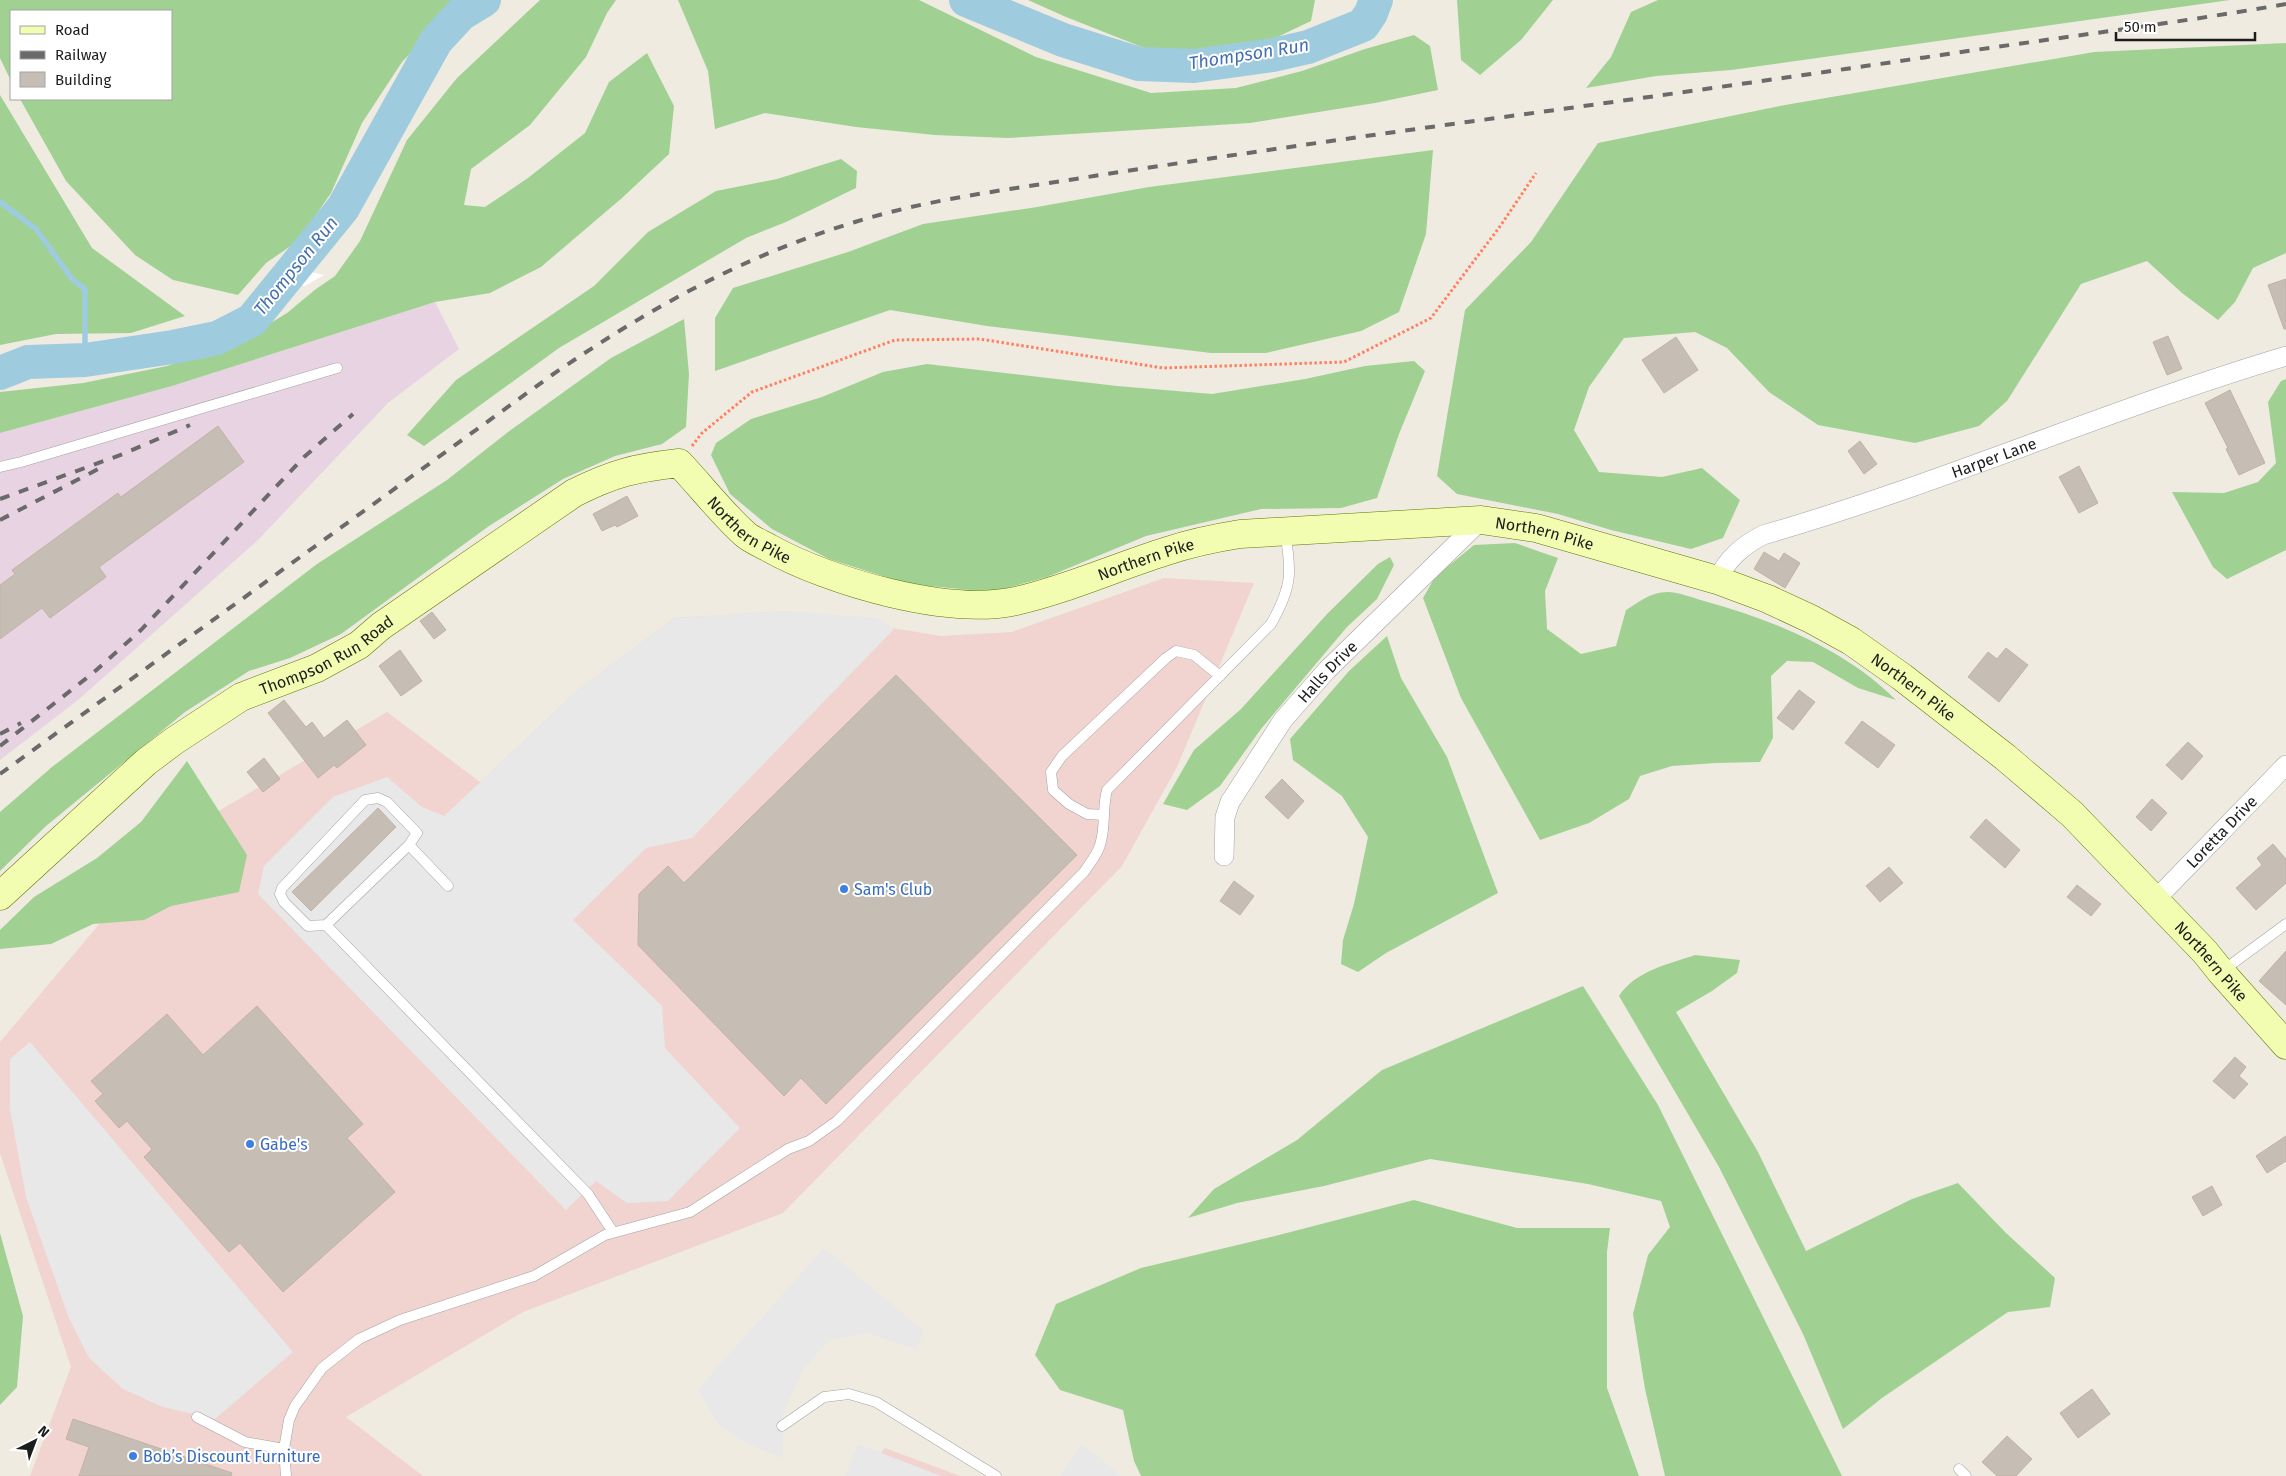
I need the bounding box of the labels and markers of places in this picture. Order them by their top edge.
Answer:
place label: Sam's Club [854,880,932,899]
marker: Sam's Club [838,883,850,895]
place label: Gabe's [260,1135,308,1154]
marker: Gabe's [244,1138,256,1150]
place label: Bob’s Discount Furniture [143,1447,320,1466]
marker: Bob’s Discount Furniture [127,1450,139,1462]

